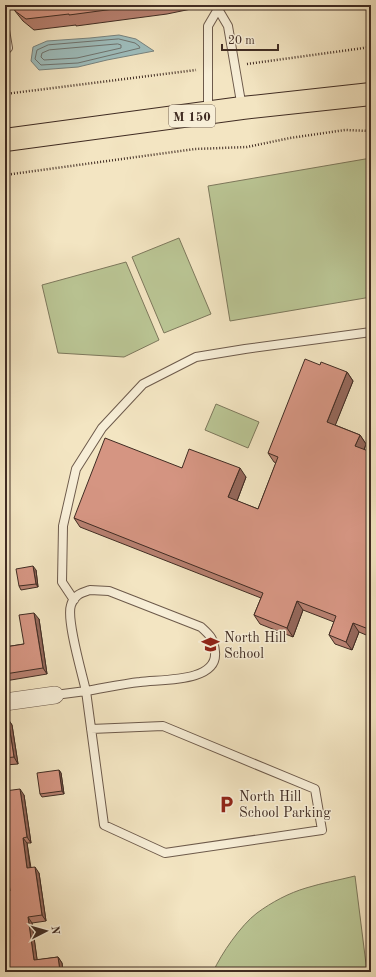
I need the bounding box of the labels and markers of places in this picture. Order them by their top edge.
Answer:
place label: North Hill School [224,631,286,661]
school or university icon: North Hill School [201,635,221,655]
place label: North Hill School Parking [239,790,331,820]
parking icon: North Hill School Parking [216,794,236,814]

